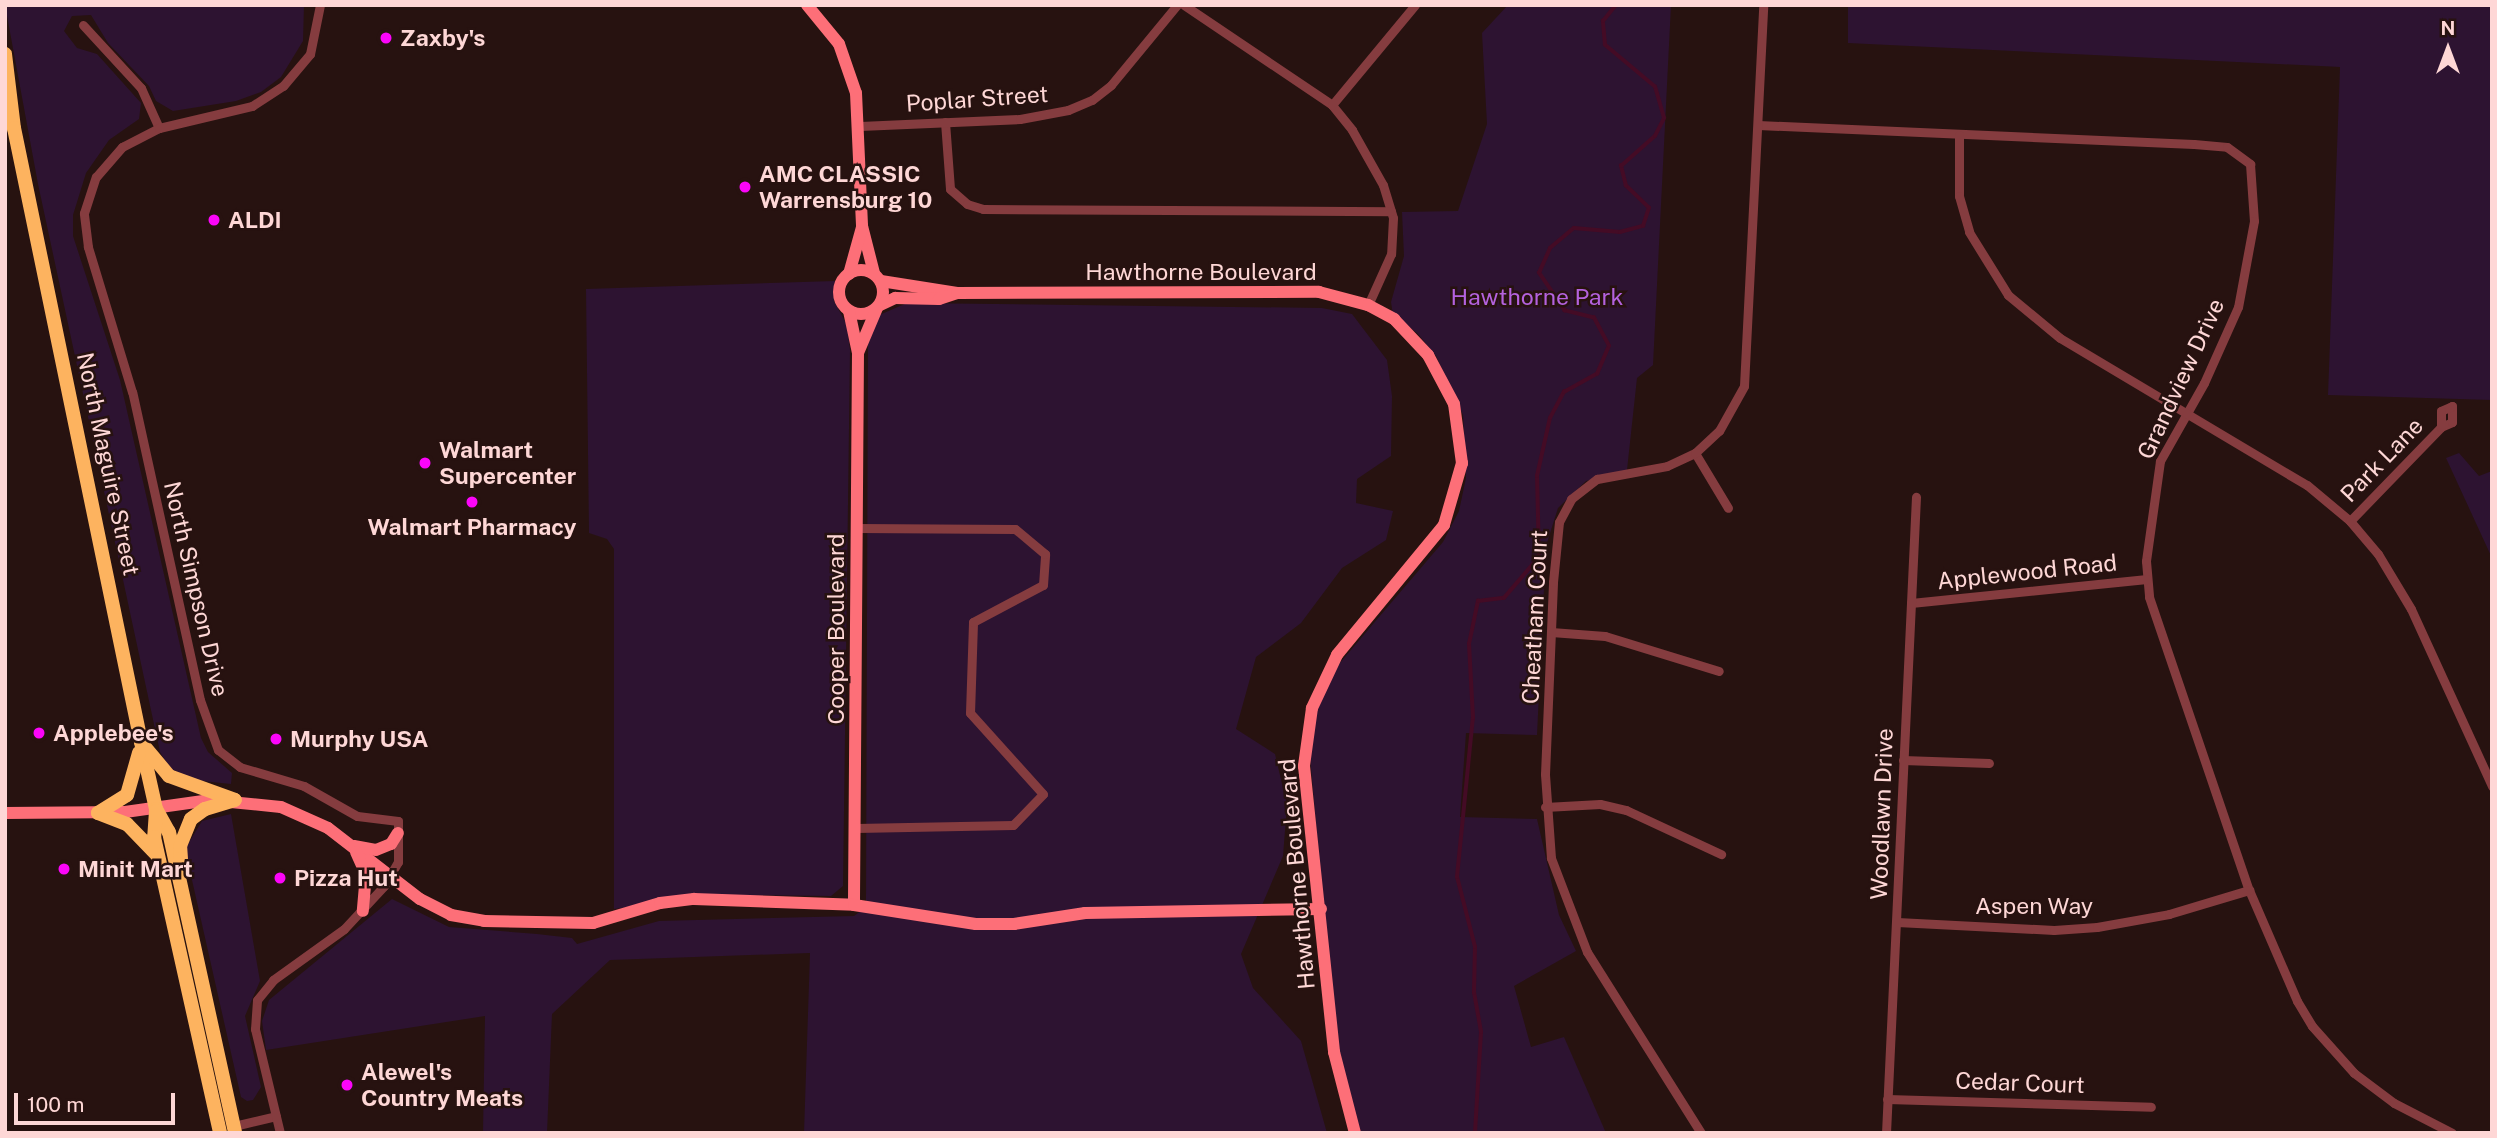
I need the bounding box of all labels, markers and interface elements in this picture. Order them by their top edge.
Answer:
north arrow [2413,14,2483,84]
text: N [2441,17,2455,39]
place label: Zaxby's [400,24,485,52]
marker: Zaxby's [378,30,394,46]
street label: Poplar Street [905,80,1049,118]
place label: AMC CLASSIC Warrensburg 10 [759,160,932,214]
marker: AMC CLASSIC Warrensburg 10 [737,179,753,195]
place label: ALDI [228,206,282,234]
marker: ALDI [206,212,222,228]
street label: Hawthorne Boulevard [1085,258,1317,286]
park label: Hawthorne Park [1450,283,1624,311]
street label: Grandview Drive [2132,294,2230,464]
street label: North Maguire Street [71,350,145,578]
street label: Park Lane [2335,412,2429,508]
place label: Walmart Supercenter [439,436,576,490]
marker: Walmart Supercenter [417,455,433,471]
street label: North Simpson Drive [158,479,234,699]
marker: Walmart Pharmacy [464,494,480,510]
place label: Walmart Pharmacy [367,513,577,541]
street label: Cheatham Court [1517,529,1553,705]
street label: Cooper Boulevard [822,534,850,724]
street label: Applewood Road [1936,549,2118,595]
place label: Applebee's [53,719,174,747]
marker: Applebee's [31,725,47,741]
place label: Murphy USA [290,725,429,753]
street label: Woodlawn Drive [1865,728,1899,900]
marker: Murphy USA [268,731,284,747]
street label: Hawthorne Boulevard [1273,757,1321,991]
place label: Minit Mart [78,855,193,883]
marker: Minit Mart [56,861,72,877]
place label: Pizza Hut [294,864,398,892]
marker: Pizza Hut [272,870,288,886]
street label: Aspen Way [1975,892,2093,920]
place label: Alewel's Country Meats [361,1058,523,1112]
street label: Cedar Court [1955,1067,2085,1099]
marker: Alewel's Country Meats [339,1077,355,1093]
scale bar [18,1078,178,1122]
text: 100 m [27,1092,84,1117]

